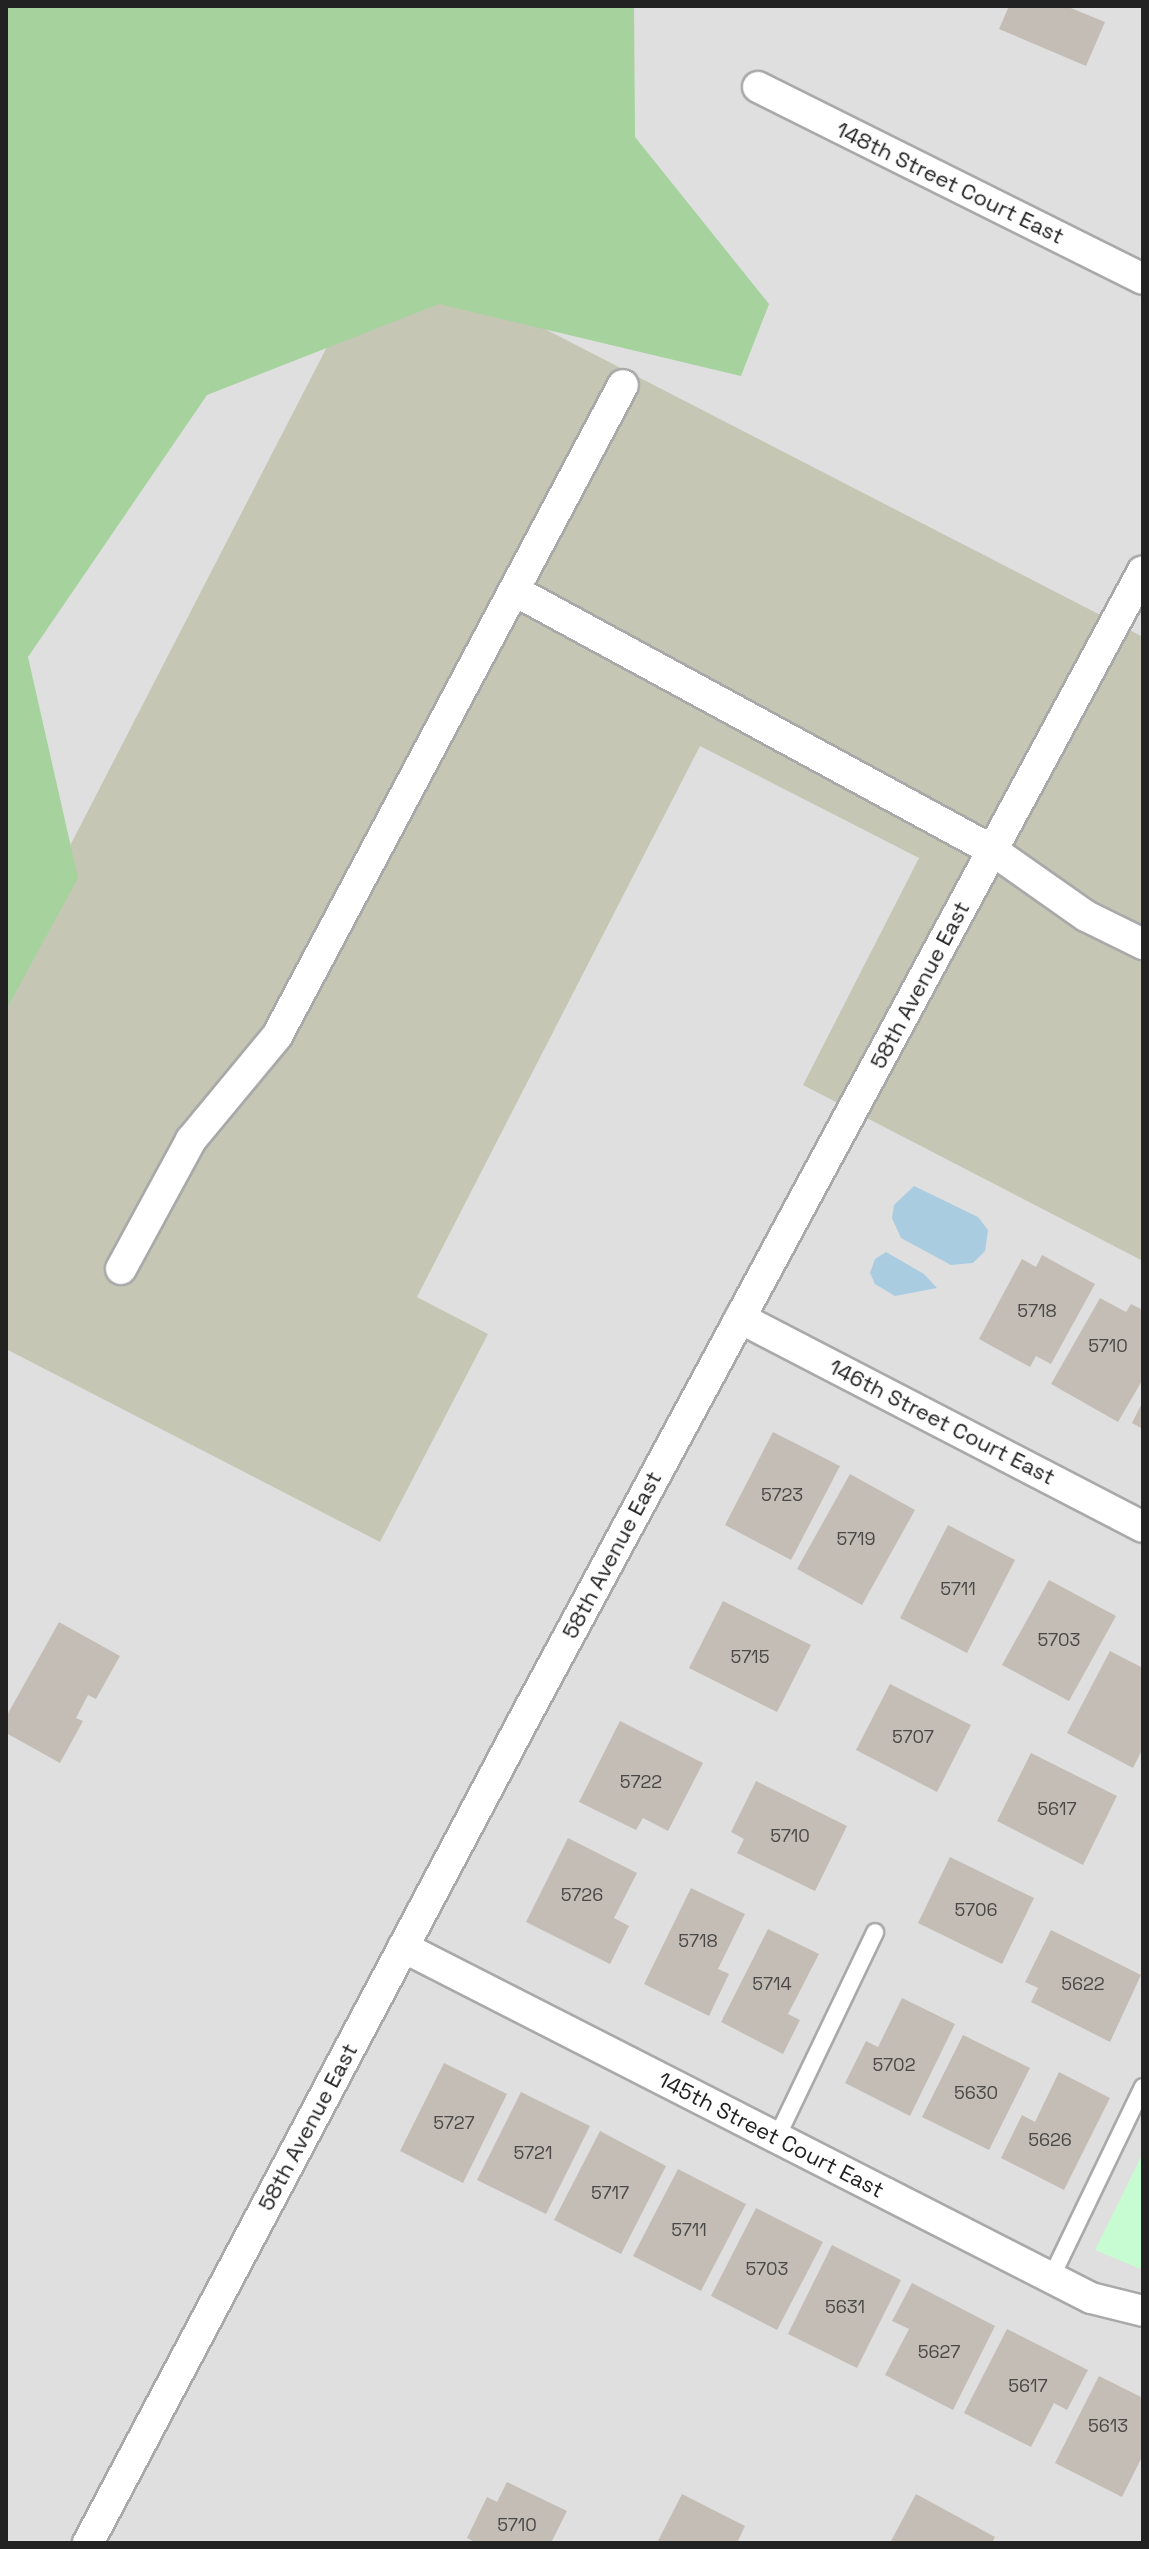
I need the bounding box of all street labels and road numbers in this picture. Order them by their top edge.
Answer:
street label: 148th Street Court East [832,116,1068,250]
street label: 58th Avenue East [865,897,975,1073]
street label: 146th Street Court East [825,1353,1059,1491]
street label: 58th Avenue East [557,1467,667,1643]
street label: 58th Avenue East [253,2039,363,2215]
street label: 145th Street Court East [654,2067,888,2203]

